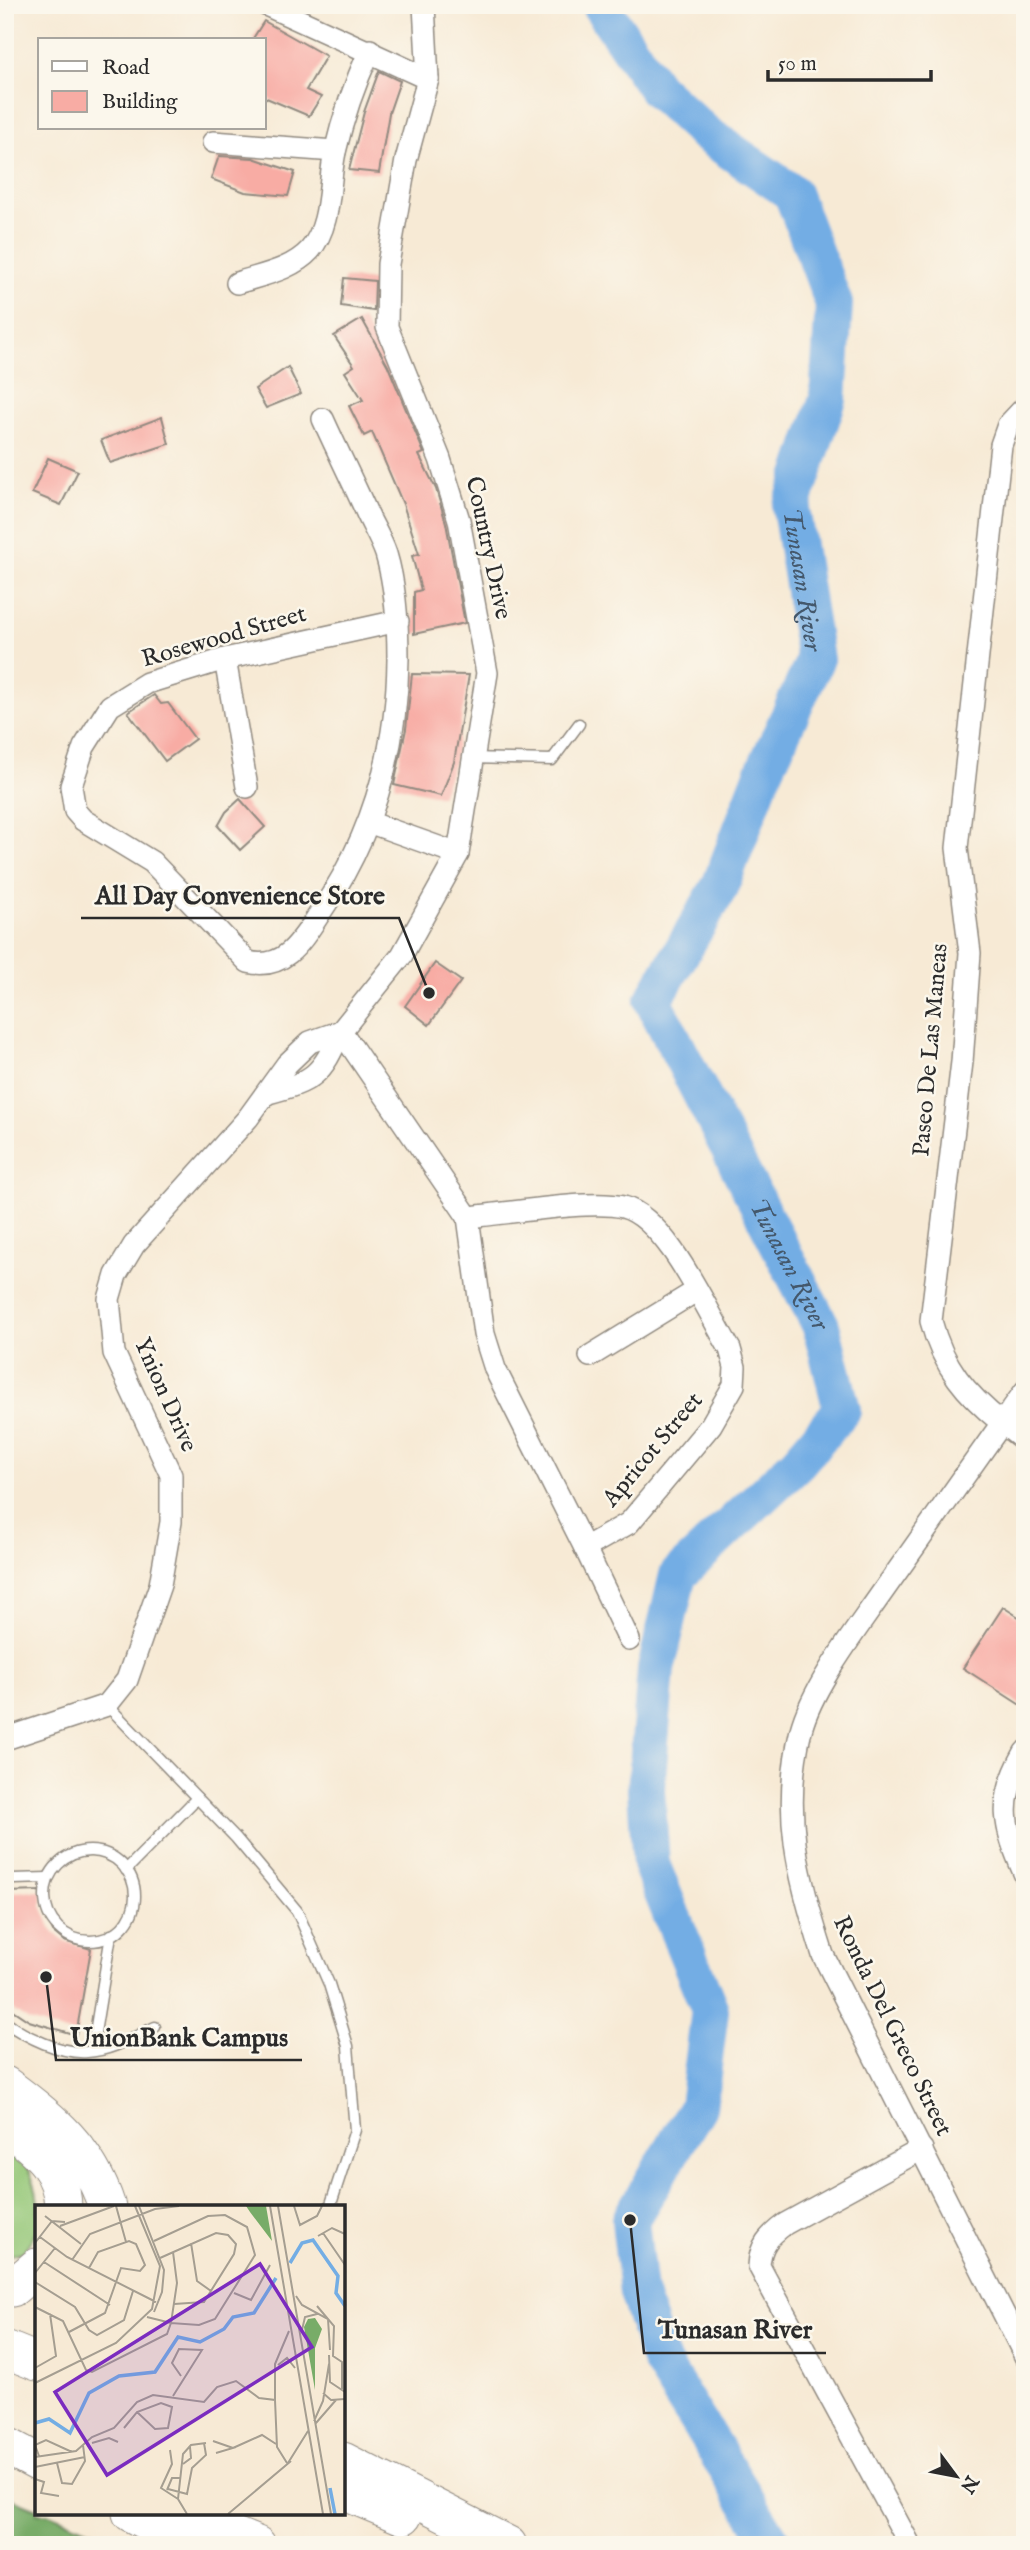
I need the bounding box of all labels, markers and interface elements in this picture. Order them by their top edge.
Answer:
legend [38,38,266,130]
scale bar [768,38,930,82]
text: 50 m [778,51,817,78]
text: Road [102,55,150,82]
text: Building [102,89,178,116]
street label: Country Drive [458,474,518,622]
water label: Tunasan River [775,506,830,655]
street label: Rosewood Street [138,599,310,675]
callout: All Day Convenience Store [81,871,399,918]
text: All Day Convenience Store [94,880,385,913]
street label: Paseo De Las Maneas [906,942,956,1158]
water label: Tunasan River [741,1193,837,1337]
street label: Ynion Drive [126,1333,204,1457]
street label: Apricot Street [595,1386,710,1515]
street label: Ronda Del Greco Street [825,1911,959,2141]
callout: UnionBank Campus [56,2013,302,2060]
text: UnionBank Campus [69,2022,288,2055]
inset map [35,2205,345,2515]
callout: Tunasan River [644,2306,826,2353]
text: Tunasan River [657,2314,813,2347]
north arrow [922,2442,992,2512]
text: N [954,2470,984,2498]

